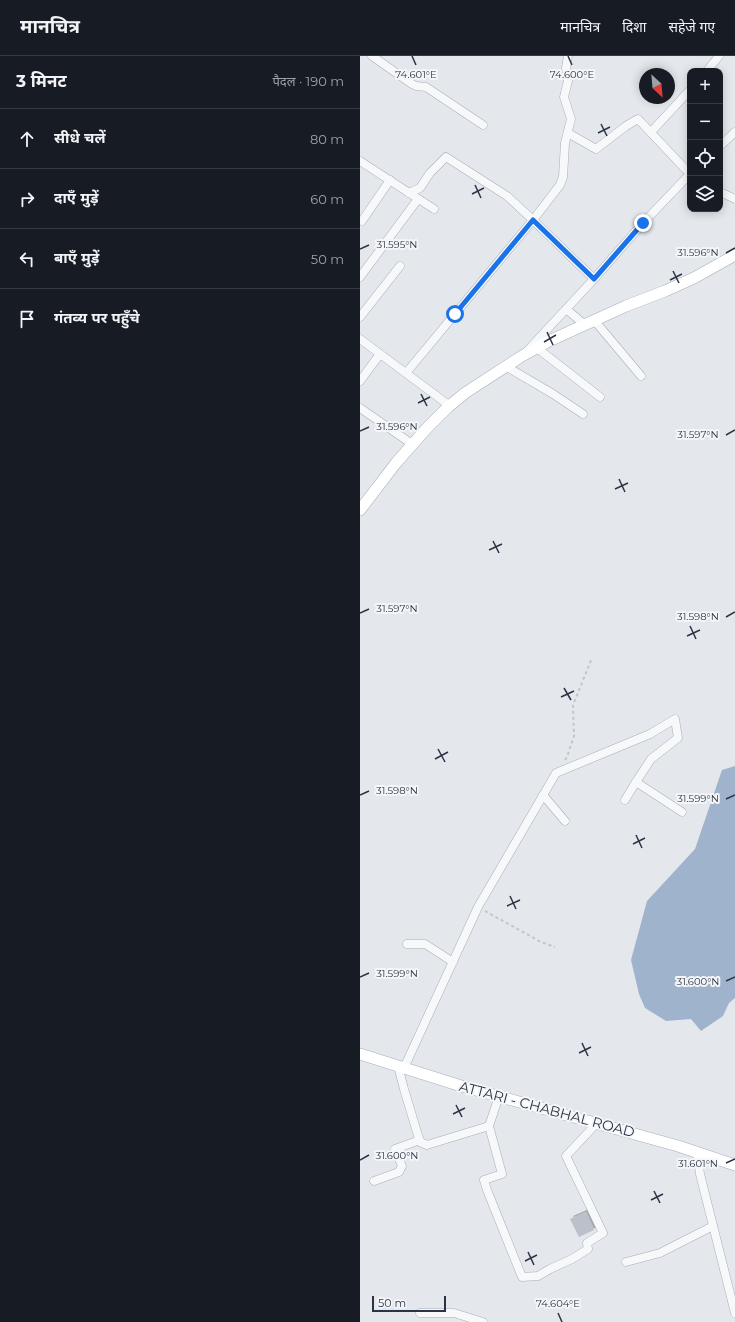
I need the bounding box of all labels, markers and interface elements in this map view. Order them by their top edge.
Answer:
text: मानचित्र [20,15,80,38]
text: मानचित्र [560,18,600,36]
text: दिशा [622,18,646,36]
text: सहेजे गए [668,18,715,36]
text: 74.601°E [395,68,437,81]
text: 74.600°E [550,68,594,81]
north arrow [639,68,675,104]
map controls [687,68,723,212]
button: + [687,68,723,104]
text: 3 मिनट [16,71,67,91]
text: पैदल · 190 m [272,73,344,89]
button: − [687,104,723,140]
icon: ahead [16,128,38,150]
text: सीधे चलें [54,128,106,147]
text: 80 m [310,131,344,147]
button: locate [687,140,723,176]
button: layers [687,176,723,212]
icon: right [16,188,38,210]
text: दाएँ मुड़ें [54,188,99,207]
text: 60 m [310,191,344,207]
route end [634,214,652,232]
text: 31.595°N [377,238,417,251]
text: 31.596°N [677,246,719,259]
icon: left [16,248,38,270]
text: बाएँ मुड़ें [54,248,99,267]
text: 50 m [311,251,344,267]
route start [446,305,464,323]
icon: arrive [16,308,38,330]
text: गंतव्य पर पहुँचे [54,308,140,327]
text: 31.596°N [376,420,418,433]
text: 31.597°N [677,428,719,441]
text: 31.597°N [376,602,418,615]
text: 31.598°N [677,610,719,623]
text: 31.598°N [376,784,418,797]
text: 31.599°N [677,792,719,805]
text: 31.599°N [376,967,418,980]
text: 31.600°N [677,975,719,988]
street label: ATTARI - CHABHAL ROAD [457,1077,637,1141]
text: 31.600°N [376,1149,418,1162]
text: 31.601°N [678,1157,718,1170]
scale bar [372,1294,446,1313]
text: 50 m [378,1296,406,1310]
text: 74.604°E [536,1297,580,1310]

